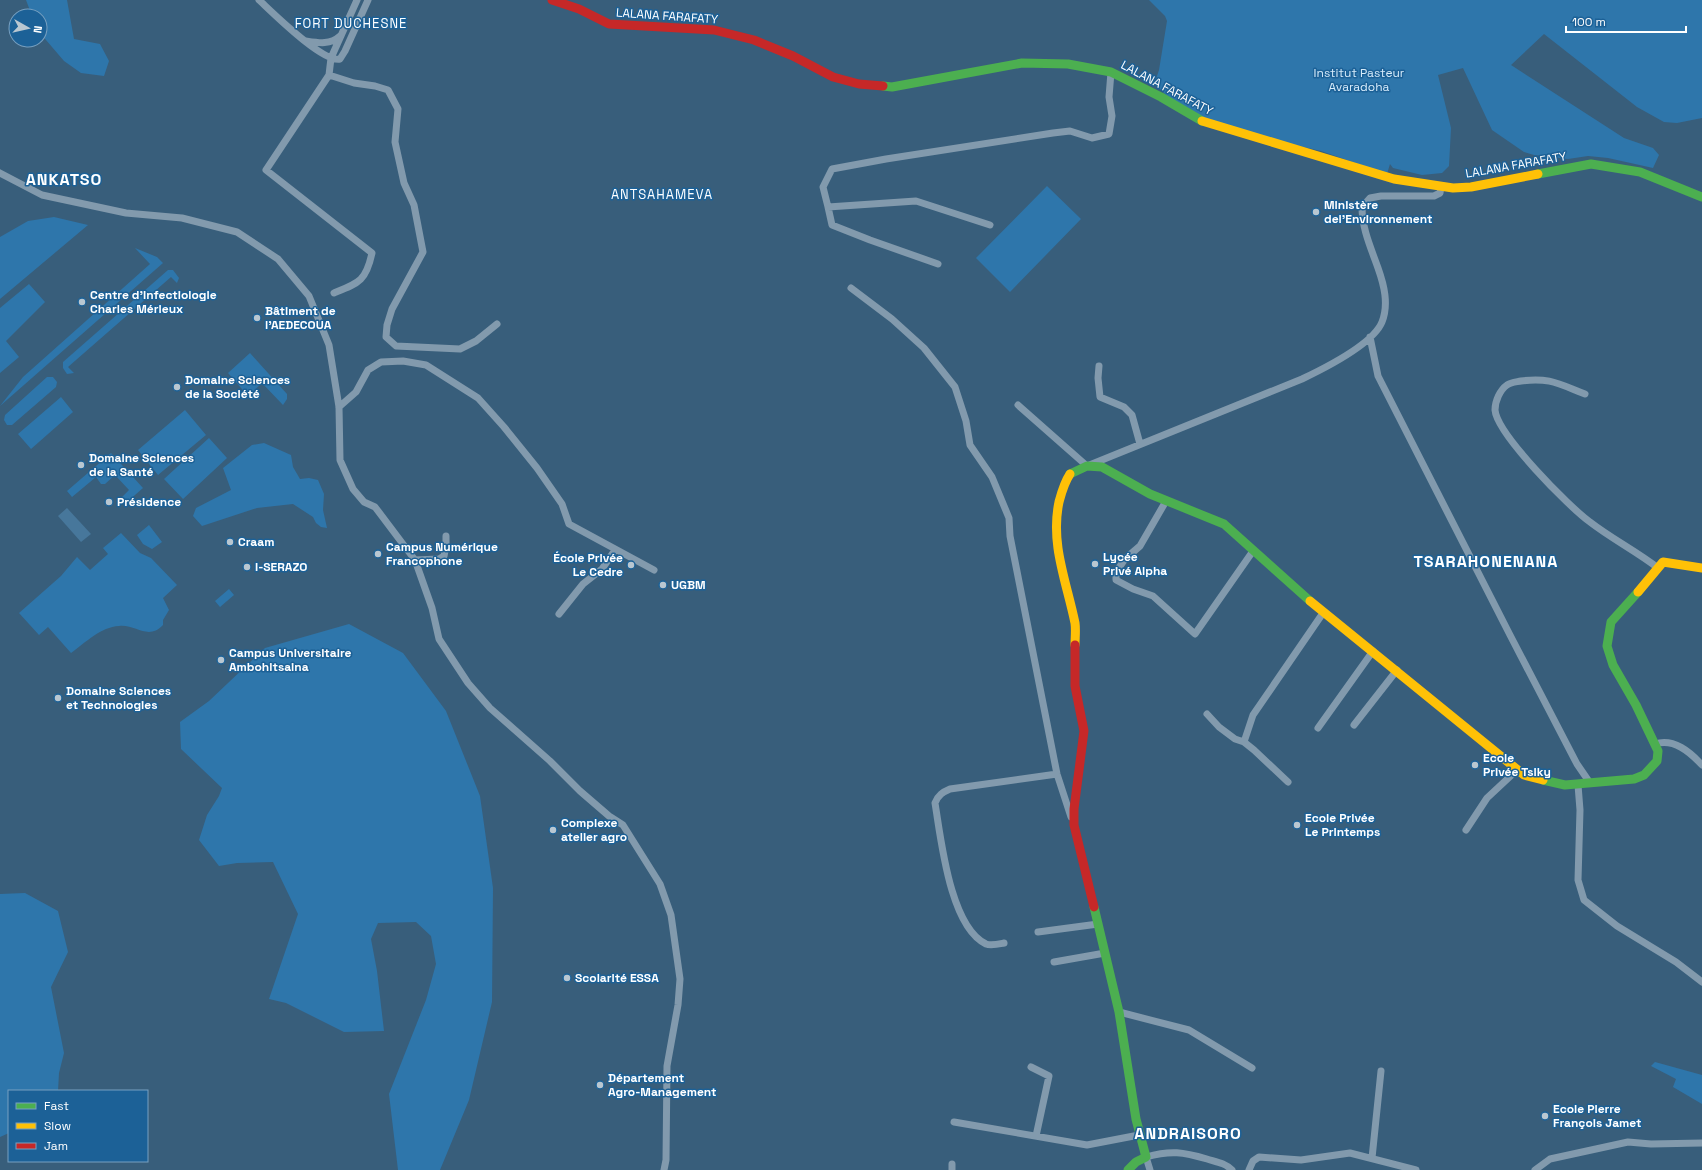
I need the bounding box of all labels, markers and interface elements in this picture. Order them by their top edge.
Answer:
street label: LALANA FARAFATY [615,4,719,28]
north arrow [8,8,48,48]
scale bar [1566,8,1686,34]
text: 100 m [1572,14,1606,30]
district label: FORT DUCHESNE [295,15,407,32]
text: N [30,25,45,34]
street label: LALANA FARAFATY [1118,57,1217,119]
park label: Institut Pasteur Avaradoha [1314,65,1405,95]
street label: LALANA FARAFATY [1464,148,1568,182]
district label: ANKATSO [26,169,102,190]
district label: ANTSAHAMEVA [611,186,713,203]
place label: Ministère del'Environnement [1324,197,1432,227]
marker: Ministère del'Environnement [1311,207,1321,217]
place label: Centre d'Infectiologie Charles Mérieux [90,287,217,317]
marker: Centre d'Infectiologie Charles Mérieux [77,297,87,307]
place label: Bâtiment de l'AEDECOUA [265,303,336,333]
marker: Bâtiment de l'AEDECOUA [252,313,262,323]
place label: Domaine Sciences de la Société [185,372,290,402]
marker: Domaine Sciences de la Société [172,382,182,392]
place label: Domaine Sciences de la Santé [89,450,194,480]
marker: Domaine Sciences de la Santé [76,460,86,470]
place label: Présidence [117,494,181,510]
marker: Présidence [104,497,114,507]
place label: Craam [238,534,274,550]
marker: Craam [225,537,235,547]
place label: Campus Numérique Francophone [386,539,498,569]
marker: Campus Numérique Francophone [373,549,383,559]
place label: Lycée Privé Alpha [1103,549,1167,579]
place label: École Privée Le Cedre [553,550,623,580]
district label: TSARAHONENANA [1414,551,1558,572]
place label: I-SERAZO [255,559,307,575]
marker: Lycée Privé Alpha [1090,559,1100,569]
marker: École Privée Le Cedre [626,560,636,570]
marker: I-SERAZO [242,562,252,572]
place label: UGBM [671,577,706,593]
marker: UGBM [658,580,668,590]
place label: Campus Universitaire Ambohitsaina [229,645,352,675]
marker: Campus Universitaire Ambohitsaina [216,655,226,665]
place label: Domaine Sciences et Technologies [66,683,171,713]
marker: Domaine Sciences et Technologies [53,693,63,703]
place label: Ecole Privée Tsiky [1483,750,1551,780]
marker: Ecole Privée Tsiky [1470,760,1480,770]
place label: Ecole Privée Le Printemps [1305,810,1380,840]
place label: Complexe atelier agro [561,815,627,845]
marker: Ecole Privée Le Printemps [1292,820,1302,830]
marker: Complexe atelier agro [548,825,558,835]
place label: Scolarité ESSA [575,970,659,986]
marker: Scolarité ESSA [562,973,572,983]
place label: Département Agro-Management [608,1070,717,1100]
marker: Département Agro-Management [595,1080,605,1090]
legend [8,1090,148,1162]
text: Fast [44,1098,69,1114]
place label: Ecole Pierre François Jamet [1553,1101,1642,1131]
marker: Ecole Pierre François Jamet [1540,1111,1550,1121]
text: Slow [44,1118,71,1134]
district label: ANDRAISORO [1134,1123,1242,1144]
text: Jam [44,1138,68,1154]

